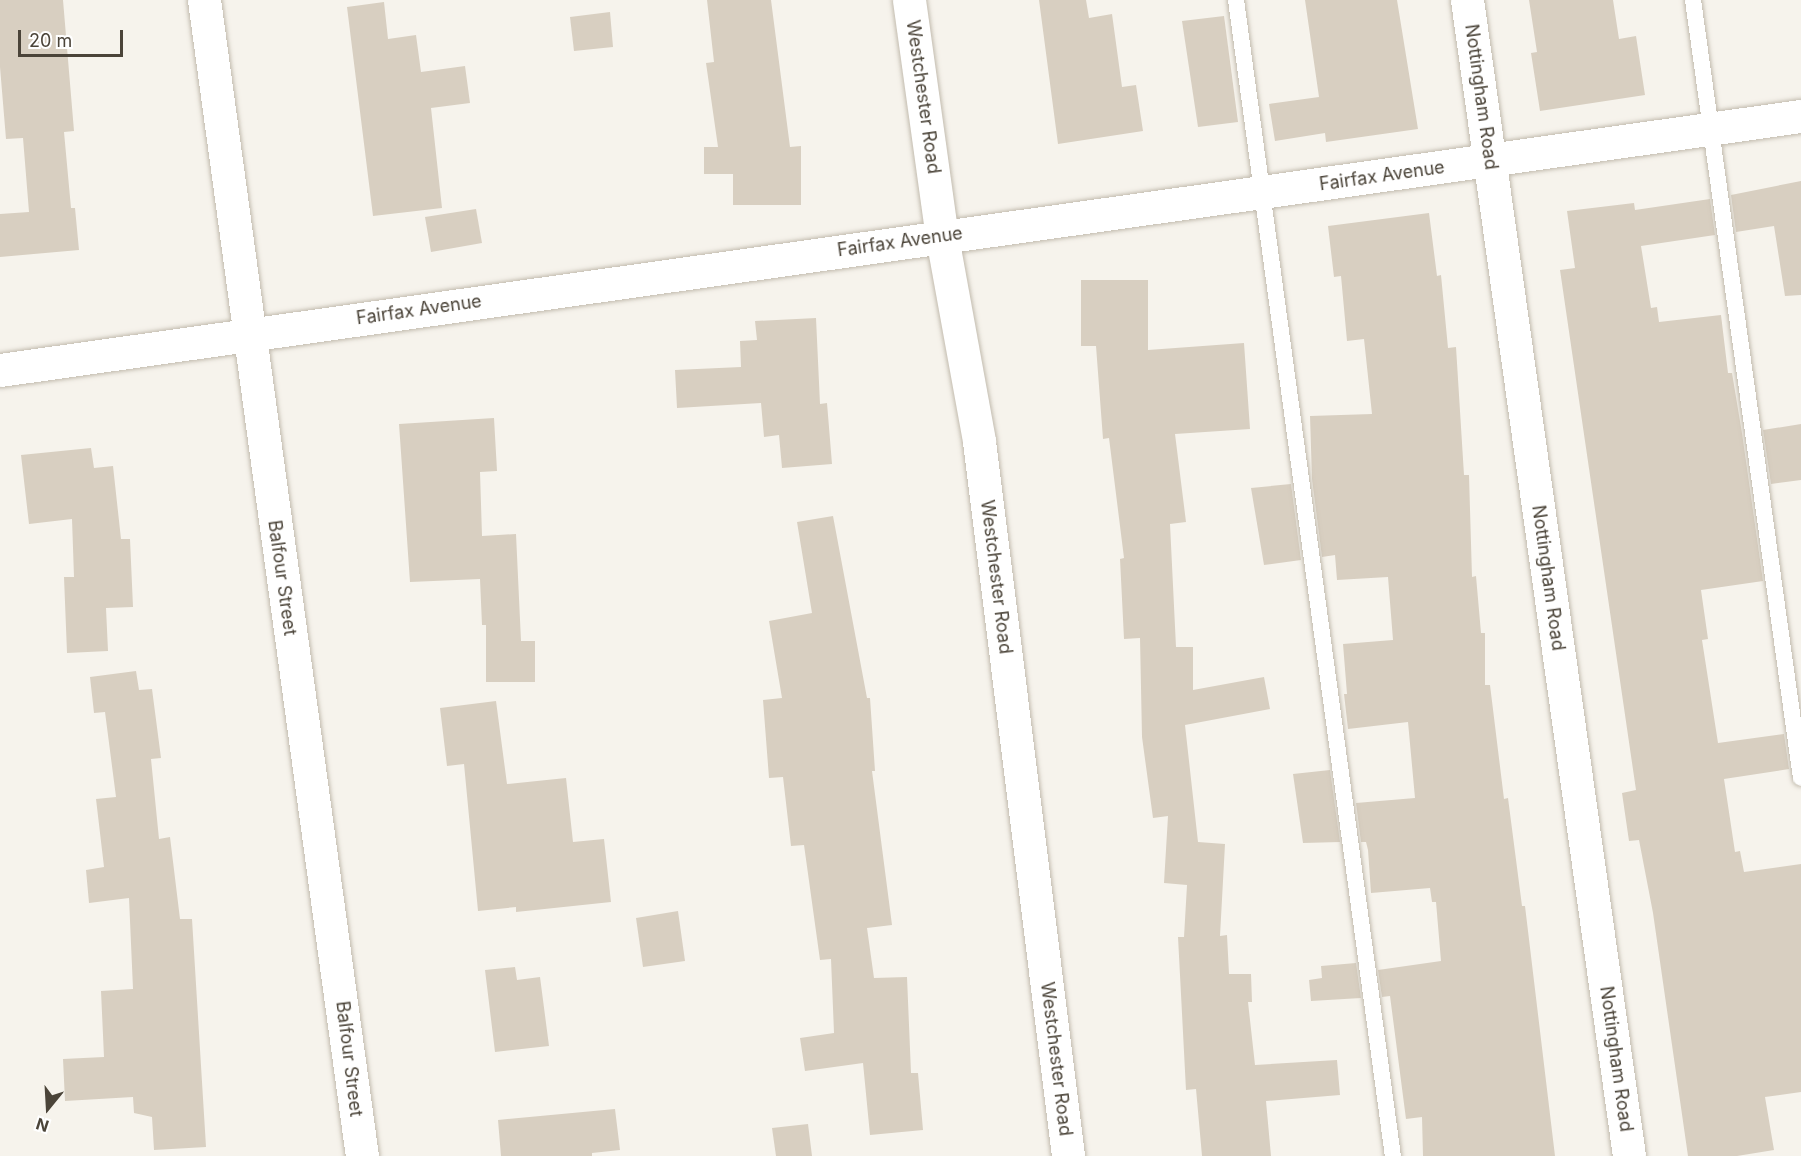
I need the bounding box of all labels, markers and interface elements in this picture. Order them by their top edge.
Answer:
scale bar [21,18,126,56]
street label: Westchester Road [902,19,944,175]
street label: Nottingham Road [1460,23,1502,171]
text: 20 m [29,30,72,51]
street label: Fairfax Avenue [1318,157,1446,195]
street label: Fairfax Avenue [836,223,964,261]
street label: Fairfax Avenue [355,291,483,329]
street label: Westchester Road [976,499,1016,655]
street label: Nottingham Road [1527,504,1569,652]
street label: Balfour Street [263,519,301,637]
street label: Westchester Road [1036,981,1076,1137]
street label: Nottingham Road [1595,985,1637,1133]
street label: Balfour Street [331,1000,367,1118]
north arrow [18,1078,78,1138]
text: N [34,1114,51,1137]

